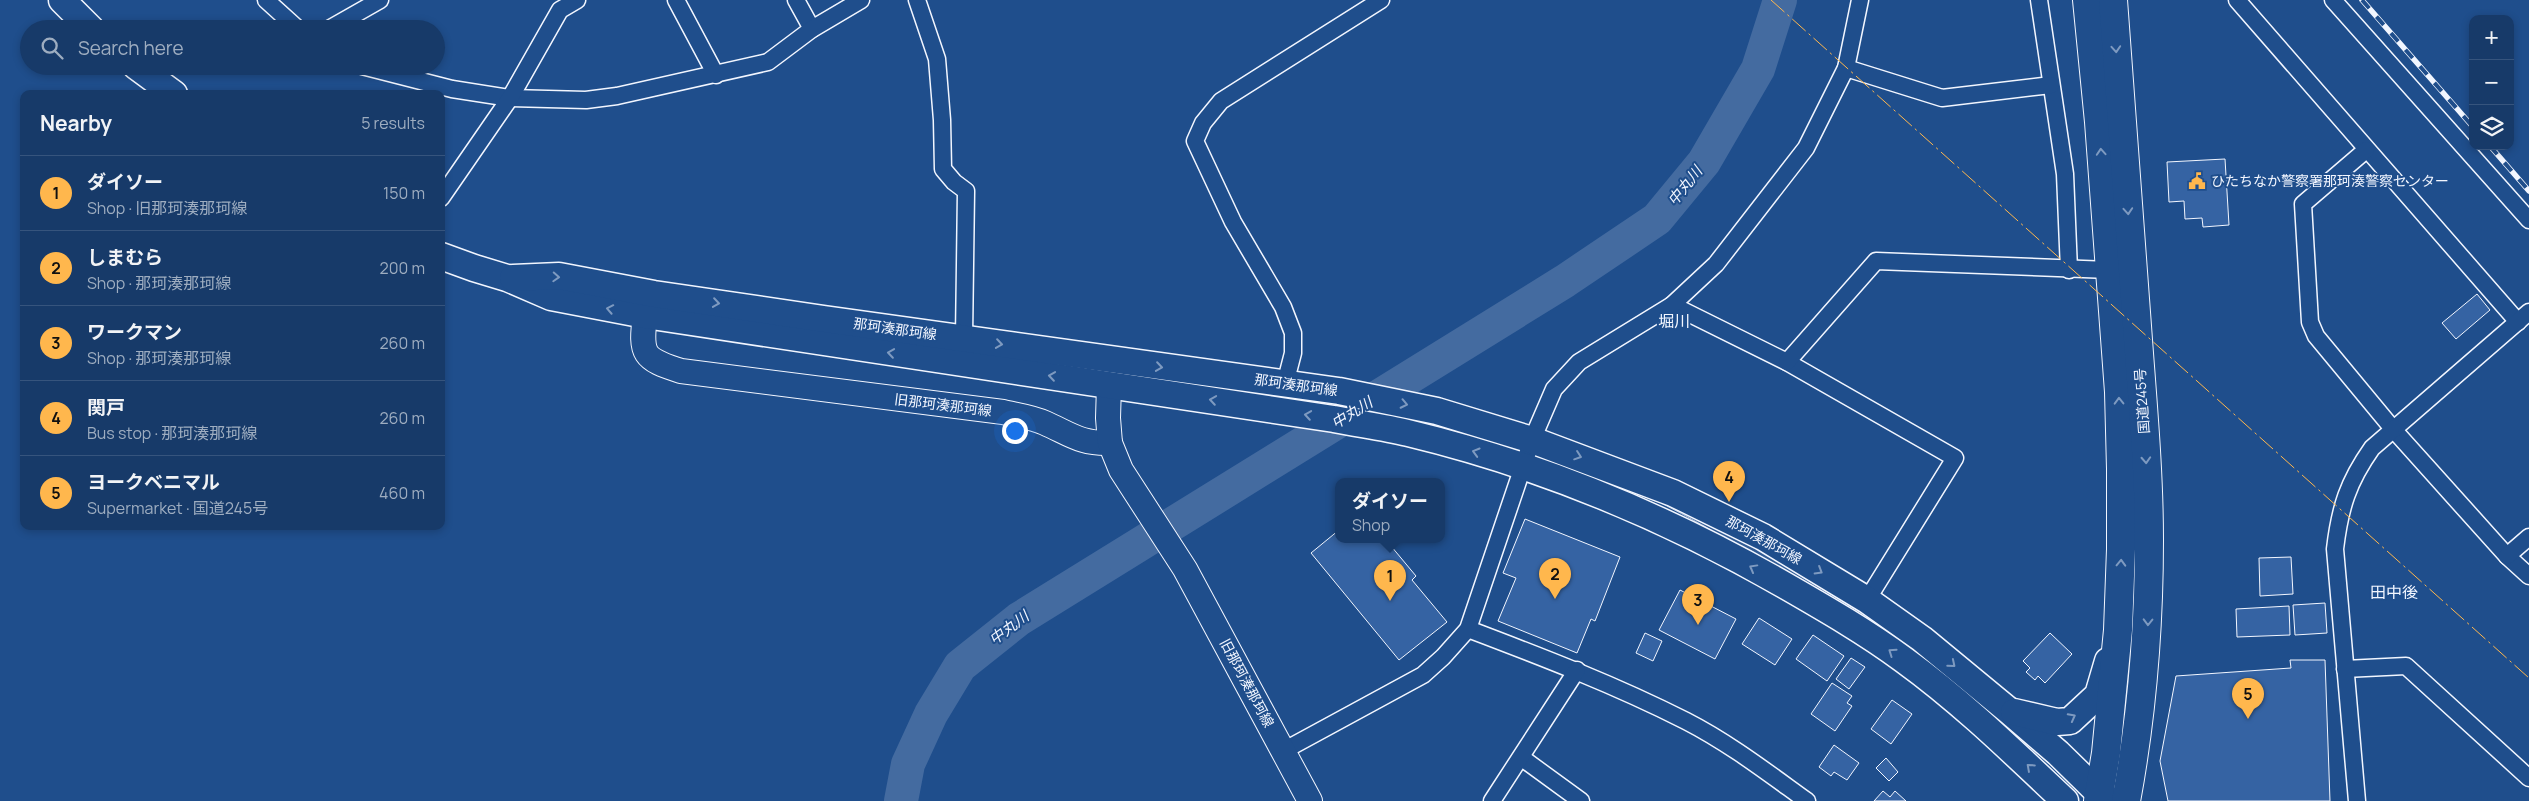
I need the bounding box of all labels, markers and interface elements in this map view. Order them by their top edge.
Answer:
map controls [2469,15,2514,150]
button: + [2469,15,2514,60]
search box [20,20,445,75]
icon: search [38,34,66,62]
text: Search here [78,35,184,61]
one-way arrow [2111,45,2122,53]
button: − [2469,60,2514,105]
button: layers [2469,105,2514,150]
text: Nearby [40,109,112,137]
text: 5 results [361,112,425,134]
one-way arrow [2096,147,2107,155]
water label: 中丸川 [1662,160,1708,210]
text: ダイソー [87,169,163,195]
public building icon: ひたちなか警察署那珂湊警察センター [2187,171,2207,191]
place label: ひたちなか警察署那珂湊警察センター [2211,171,2449,190]
text: 1 [52,182,60,204]
text: 150 m [383,182,425,204]
text: Shop · 旧那珂湊那珂線 [87,197,247,219]
one-way arrow [2123,207,2134,215]
text: しまむら [87,244,163,270]
text: 2 [51,257,61,279]
text: 200 m [380,257,425,279]
text: Shop · 那珂湊那珂線 [87,272,231,294]
one-way arrow [552,272,560,283]
one-way arrow [712,298,721,308]
one-way arrow [605,304,614,314]
district label: 堀川 [1658,310,1690,332]
street label: 那珂湊那珂線 [852,313,938,344]
text: ワークマン [87,319,182,345]
text: 3 [51,332,61,354]
text: 260 m [379,332,425,354]
one-way arrow [994,338,1003,348]
text: Shop · 那珂湊那珂線 [87,347,231,369]
one-way arrow [887,348,895,359]
one-way arrow [1155,361,1164,371]
street label: 国道245号 [2130,367,2153,435]
street label: 那珂湊那珂線 [1253,369,1339,400]
one-way arrow [1048,371,1056,382]
street label: 旧那珂湊那珂線 [893,389,993,420]
water label: 中丸川 [1327,391,1378,433]
text: 関戸 [87,394,125,420]
one-way arrow [1208,395,1216,406]
one-way arrow [2114,397,2125,405]
one-way arrow [1399,398,1408,409]
text: 4 [51,407,61,429]
text: 260 m [379,407,425,429]
one-way arrow [1304,410,1312,421]
your location [1002,418,1028,444]
text: Bus stop · 那珂湊那珂線 [87,422,257,444]
one-way arrow [1472,448,1481,458]
one-way arrow [1573,450,1582,460]
one-way arrow [2140,456,2151,464]
pin: 4 [1713,461,1745,502]
text: ヨークベニマル [87,469,220,495]
popup [1335,478,1445,543]
text: 5 [51,482,61,504]
text: 460 m [379,482,425,504]
text: ダイソー [1352,488,1428,514]
text: Supermarket · 国道245号 [87,497,268,519]
street label: 那珂湊那珂線 [1723,511,1806,568]
text: Shop [1352,514,1390,536]
pin: 2 [1539,558,1571,599]
one-way arrow [2115,559,2126,567]
pin: 1 [1374,560,1406,601]
one-way arrow [1750,564,1759,574]
one-way arrow [1814,565,1823,575]
district label: 田中後 [2370,581,2418,603]
pin: 3 [1682,584,1714,625]
water label: 中丸川 [984,604,1035,650]
one-way arrow [2142,619,2153,627]
street label: 旧那珂湊那珂線 [1216,635,1279,730]
one-way arrow [1888,649,1898,658]
one-way arrow [1946,659,1955,668]
pin: 5 [2232,678,2264,719]
one-way arrow [2066,713,2075,723]
one-way arrow [2027,764,2036,773]

